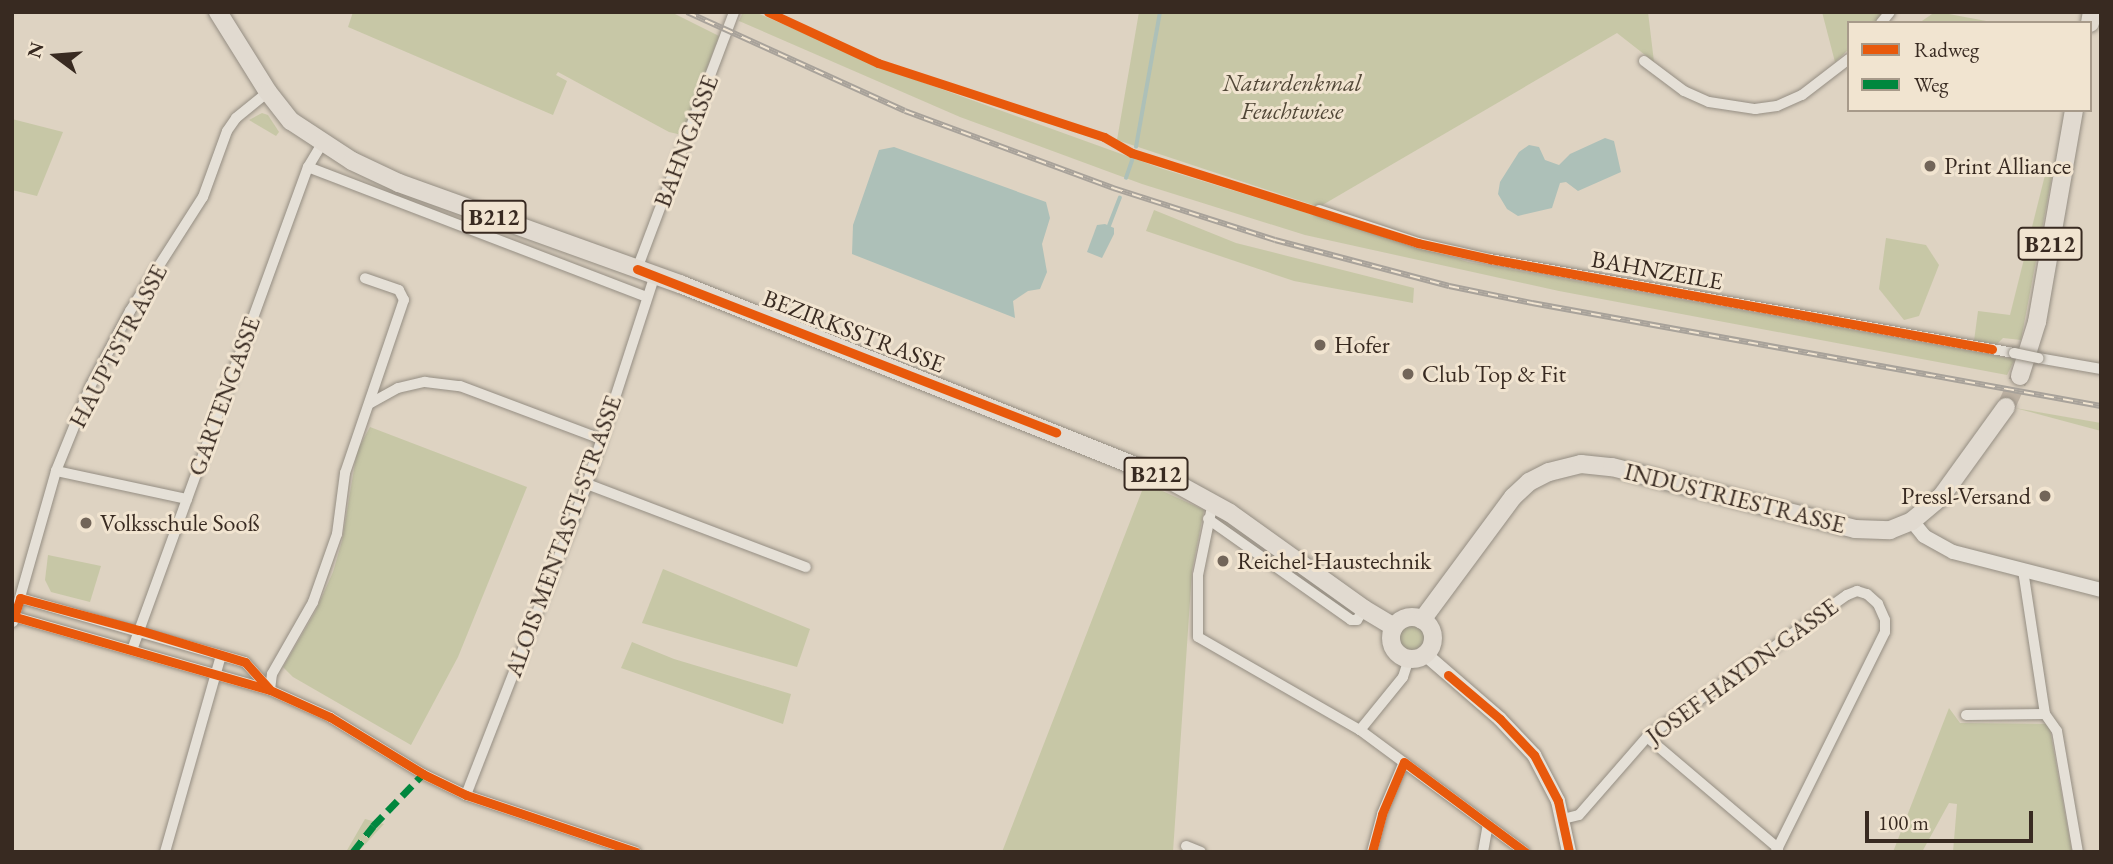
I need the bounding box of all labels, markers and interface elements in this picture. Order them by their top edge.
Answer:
north arrow [21,21,91,91]
legend [1847,21,2092,112]
text: Radweg [1914,36,1979,63]
text: N [21,39,49,61]
park label: Naturdenkmal Feuchtwiese [1222,69,1362,125]
street label: BAHNGASSE [648,71,724,211]
text: Weg [1914,71,1948,98]
place label: Print Alliance [1944,152,2071,180]
marker: Print Alliance [1922,158,1938,174]
road number: B212 [461,198,527,236]
road number: B212 [2017,224,2083,264]
street label: BAHNZEILE [1589,244,1725,296]
street label: HAUPTSTRASSE [63,259,173,433]
street label: BEZIRKSSTRASSE [759,283,949,379]
street label: GARTENGASSE [182,312,266,480]
place label: Hofer [1334,331,1390,359]
marker: Hofer [1312,337,1328,353]
place label: Club Top & Fit [1422,360,1566,388]
marker: Club Top & Fit [1400,366,1416,382]
street label: ALOIS MENTASTI-STRASSE [499,391,627,681]
road number: B212 [1123,454,1189,494]
street label: INDUSTRIESTRASSE [1621,457,1849,539]
place label: Pressl-Versand [1901,482,2031,510]
marker: Pressl-Versand [2037,488,2053,504]
place label: Volksschule Sooß [100,509,259,537]
marker: Volksschule Sooß [78,515,94,531]
place label: Reichel-Haustechnik [1237,547,1431,575]
marker: Reichel-Haustechnik [1215,553,1231,569]
street label: JOSEF HAYDN-GASSE [1640,592,1844,750]
scale bar [1868,798,2036,842]
text: 100 m [1878,809,1929,836]

